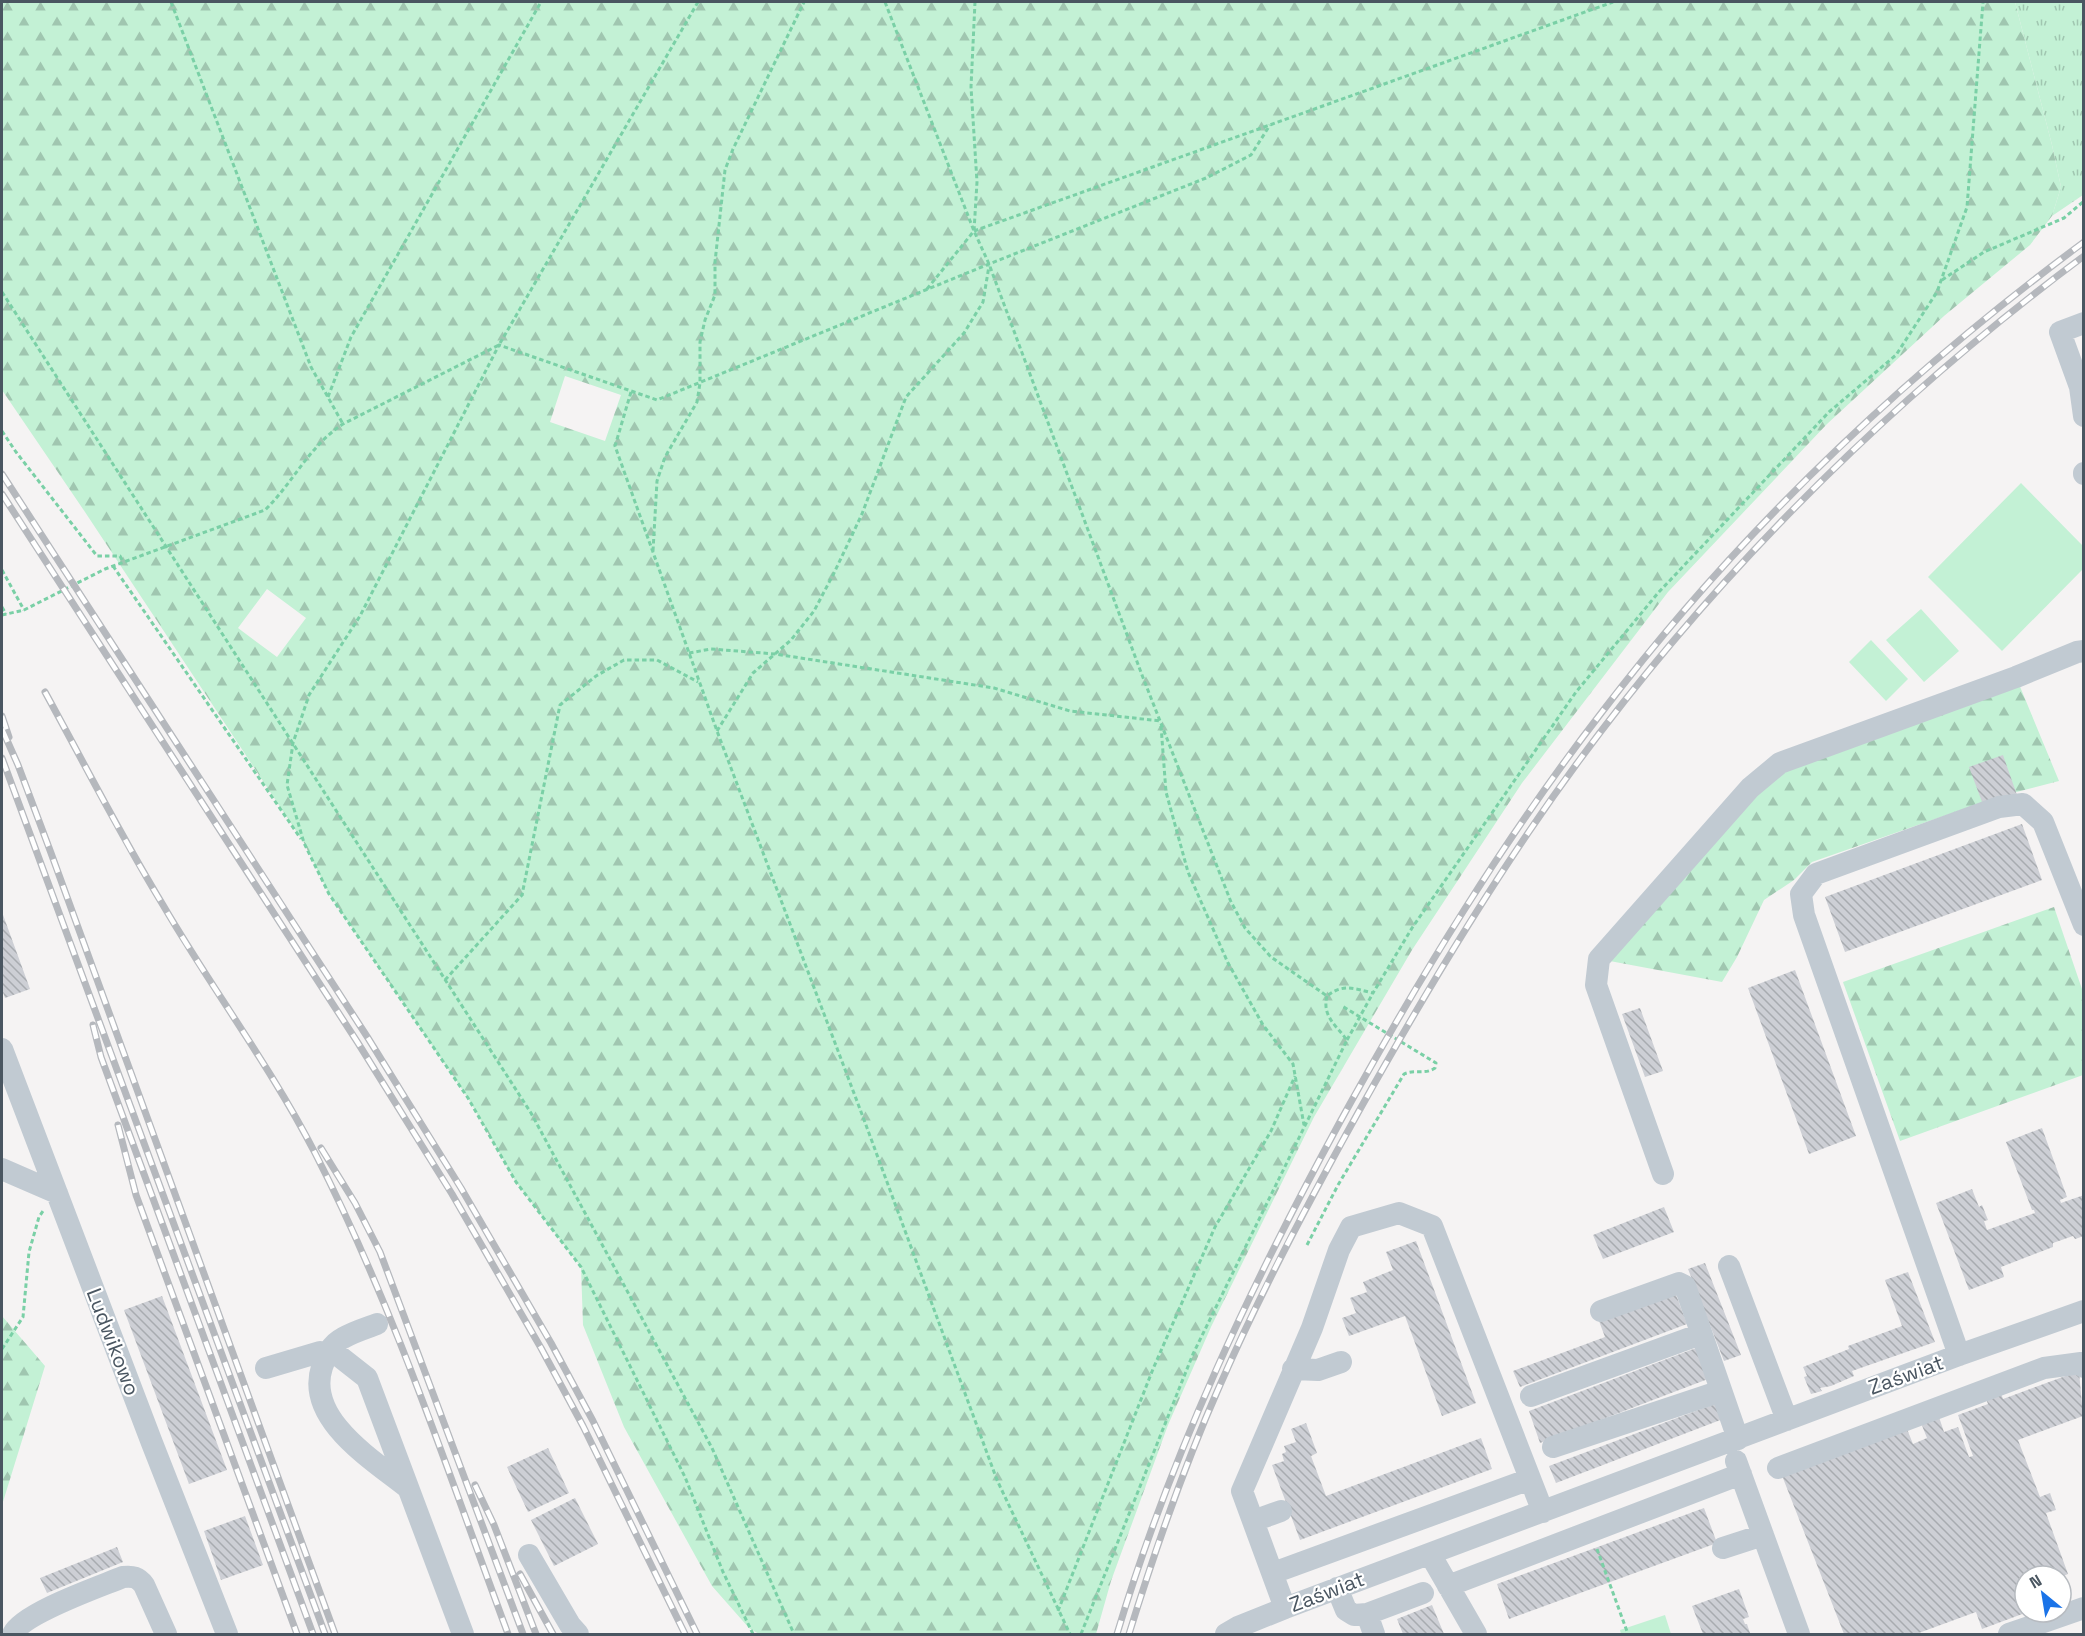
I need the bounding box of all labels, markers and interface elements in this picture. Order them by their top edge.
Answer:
street label: Ludwikowo [81,1284,146,1399]
street label: Zaświat [1865,1349,1947,1401]
north arrow [2013,1564,2073,1624]
street label: Zaświat [1286,1565,1368,1618]
text: N [2026,1570,2046,1593]

